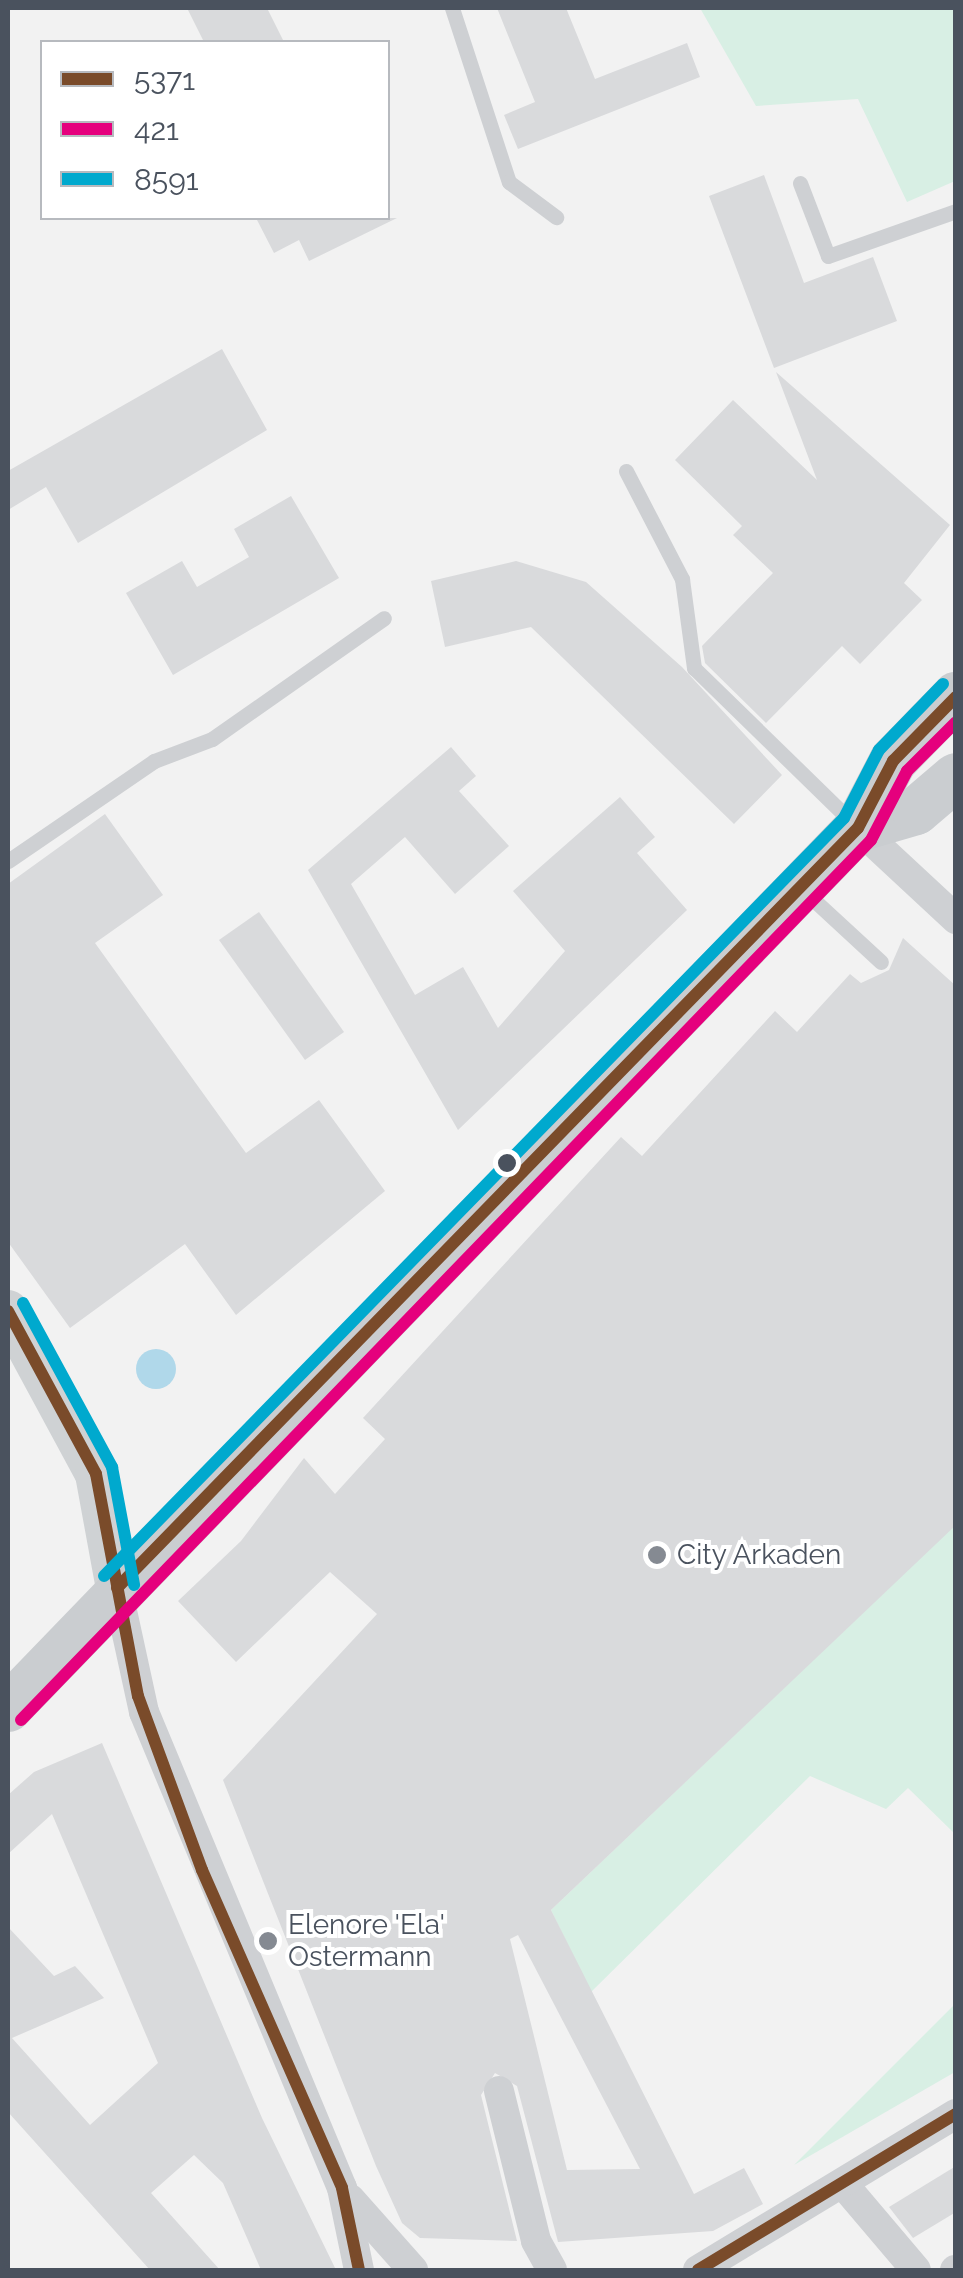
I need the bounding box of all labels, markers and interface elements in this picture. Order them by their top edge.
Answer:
legend [40,40,390,220]
text: 5371 [134,62,195,97]
text: 421 [134,112,179,147]
text: 8591 [134,162,199,197]
unlabelled marker [497,1153,517,1173]
place label: City Arkaden [677,1538,843,1572]
marker: City Arkaden [646,1544,668,1566]
place label: Elenore 'Ela' Ostermann [288,1908,446,1974]
marker: Elenore 'Ela' Ostermann [257,1930,279,1952]

